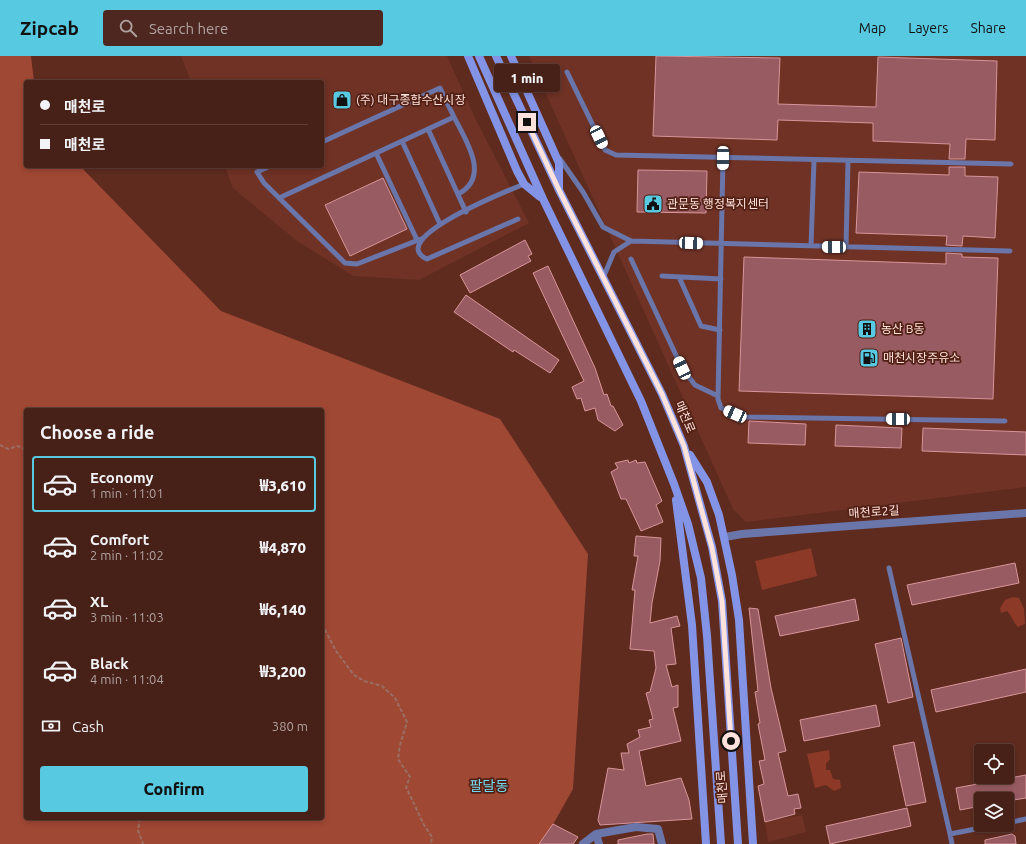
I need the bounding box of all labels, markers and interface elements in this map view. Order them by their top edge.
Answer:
search box [103,10,383,46]
text: Zipcab [20,17,79,39]
icon: search [117,17,139,39]
text: Search here [149,20,228,37]
text: Map [859,20,886,36]
text: Layers [908,20,948,36]
text: Share [970,20,1006,36]
callout: 1 min [494,64,560,92]
text: 1 min [510,71,544,85]
shop icon: (주) 대구종합수산시장 [331,89,353,111]
place label: (주) 대구종합수산시장 [356,93,466,107]
text: 매천로 [64,98,105,115]
route end [518,113,536,131]
car [588,124,610,150]
text: 매천로 [64,136,105,153]
car [717,146,729,170]
public building icon: 관문동 행정복지센터 [642,193,664,215]
place label: 관문동 행정복지센터 [667,197,769,210]
car [679,237,703,249]
car [822,241,846,253]
building icon: 농산 B동 [856,318,878,340]
place label: 농산 B동 [881,322,925,335]
fuel station icon: 매천시장주유소 [858,347,880,369]
place label: 매천시장주유소 [883,351,960,364]
car [671,355,693,381]
street label: 매천로 [673,399,698,435]
car [722,404,748,424]
car [886,413,910,425]
text: Choose a ride [40,422,154,442]
icon: car [42,466,78,502]
text: Economy [90,469,154,486]
text: ₩3,610 [259,477,306,494]
text: 1 min · 11:01 [90,486,164,500]
street label: 매천로2길 [848,503,900,520]
icon: car [42,528,78,564]
text: Comfort [90,531,149,548]
text: ₩4,870 [259,539,306,556]
text: 2 min · 11:02 [90,548,164,562]
icon: car [42,590,78,626]
text: XL [90,593,108,610]
text: ₩6,140 [259,601,306,618]
text: 3 min · 11:03 [90,610,164,624]
icon: car [42,652,78,688]
text: Black [90,655,129,672]
text: ₩3,200 [259,663,306,680]
text: 4 min · 11:04 [90,672,164,686]
icon: cash [40,715,62,737]
text: Cash [72,718,104,735]
text: 380 m [272,719,308,733]
route start [722,732,740,750]
map controls [974,744,1014,832]
button: locate [974,744,1014,784]
button: Confirm [40,766,308,812]
street label: 매천로 [714,770,729,804]
district label: 팔달동 [470,778,508,794]
button: layers [974,792,1014,832]

